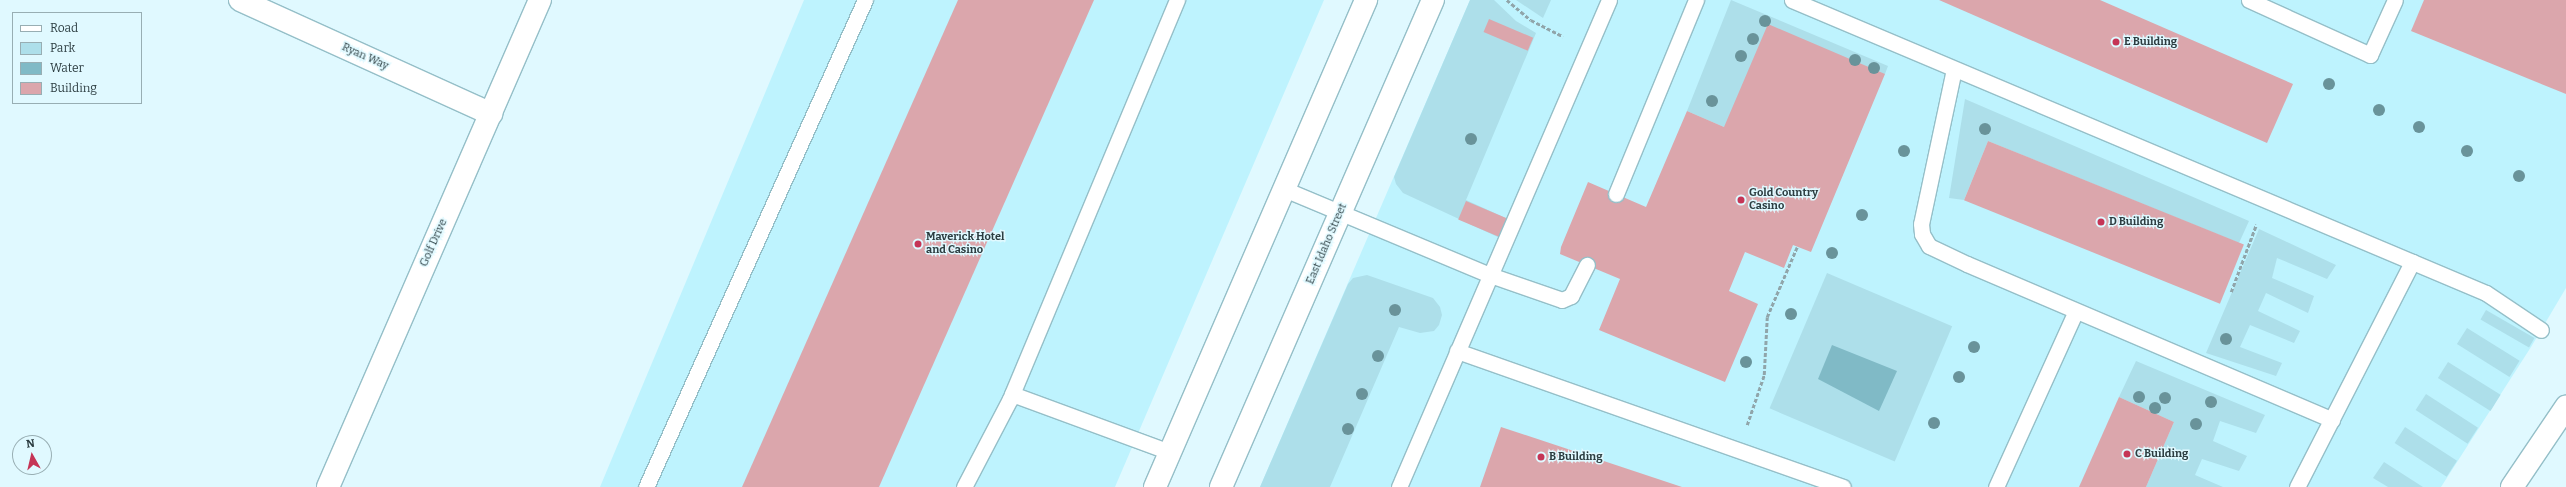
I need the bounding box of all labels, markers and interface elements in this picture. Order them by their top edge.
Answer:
legend [12,12,142,104]
text: Road [50,21,78,35]
place label: E Building [2124,35,2177,49]
marker: E Building [2111,37,2121,47]
text: Park [50,41,75,55]
street label: Ryan Way [340,41,390,73]
text: Water [50,61,84,75]
text: Building [50,81,97,95]
place label: Gold Country Casino [1749,187,1818,213]
marker: Gold Country Casino [1736,195,1746,205]
street label: East Idaho Street [1304,202,1350,286]
place label: D Building [2109,215,2163,229]
street label: Golf Drive [418,217,450,269]
marker: D Building [2096,217,2106,227]
place label: Maverick Hotel and Casino [926,231,1004,257]
marker: Maverick Hotel and Casino [913,239,923,249]
north arrow [12,435,52,475]
text: N [25,437,36,451]
place label: C Building [2135,447,2188,461]
marker: C Building [2122,449,2132,459]
place label: B Building [1549,450,1603,464]
marker: B Building [1536,452,1546,462]

